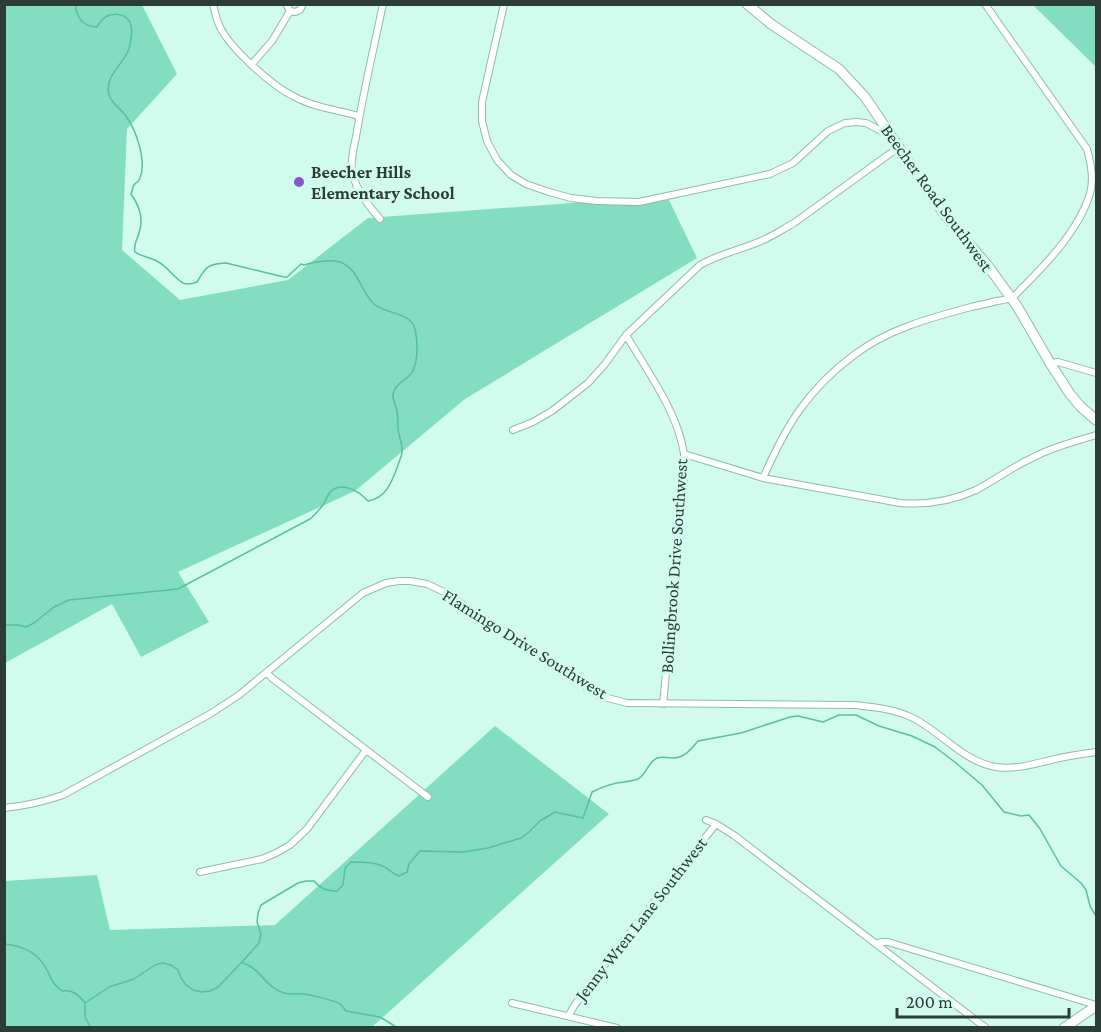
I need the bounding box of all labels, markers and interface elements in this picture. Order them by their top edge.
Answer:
street label: Beecher Road Southwest [877,121,998,276]
place label: Beecher Hills Elementary School [311,162,455,203]
marker: Beecher Hills Elementary School [292,175,306,189]
street label: Bollingbrook Drive Southwest [657,457,692,674]
street label: Flamingo Drive Southwest [439,585,612,704]
street label: Jenny Wren Lane Southwest [570,832,712,1006]
scale bar [897,981,1070,1019]
text: 200 m [906,992,953,1012]

